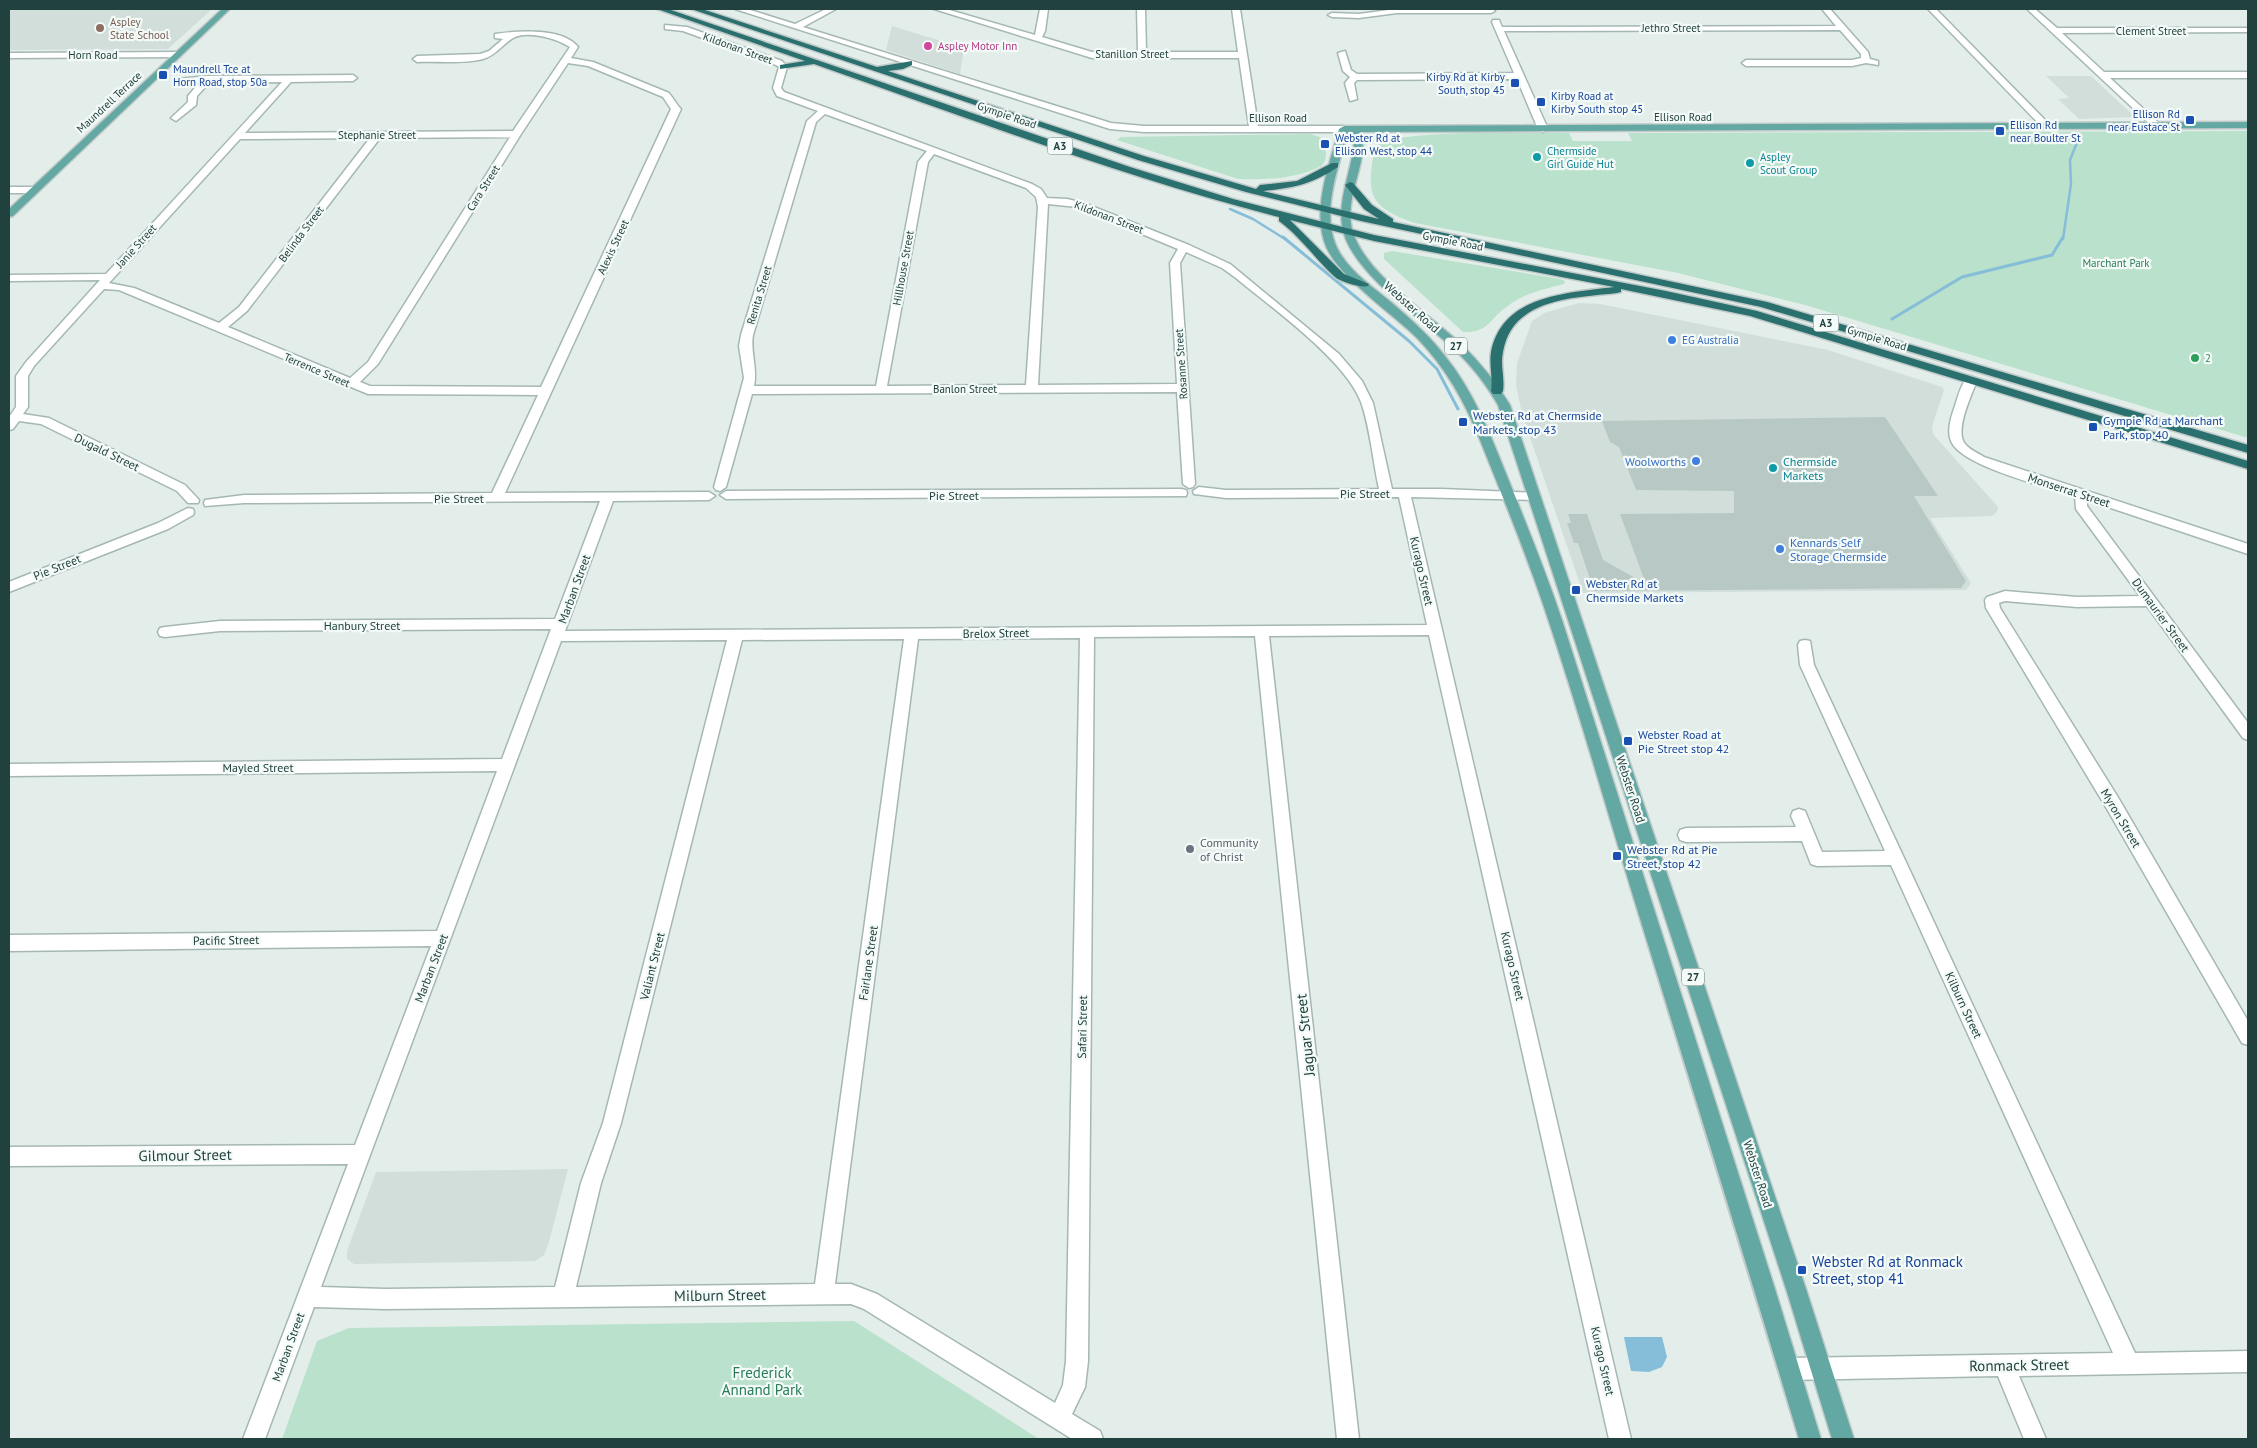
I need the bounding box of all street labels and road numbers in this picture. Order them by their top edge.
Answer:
street label: Jethro Street [1640,21,1701,35]
street label: Clement Street [2116,24,2186,38]
street label: Kildonan Street [701,29,775,67]
street label: Stanillon Street [1095,47,1169,61]
street label: Horn Road [68,48,118,62]
street label: Maundrell Terrace [74,68,145,136]
street label: Gympie Road [976,98,1038,132]
street label: Ellison Road [1654,110,1712,124]
street label: Ellison Road [1249,111,1307,125]
street label: Stephanie Street [338,128,416,142]
road number: A3 [1048,138,1072,154]
street label: Cara Street [463,162,503,214]
street label: Kildonan Street [1072,197,1146,237]
street label: Belinda Street [275,203,327,265]
street label: Alexis Street [594,217,632,277]
street label: Janie Street [112,221,160,272]
street label: Gympie Road [1421,228,1485,254]
street label: Hillhouse Street [890,229,917,307]
street label: Renita Street [743,264,775,326]
street label: Webster Road [1381,278,1443,336]
road number: A3 [1814,314,1838,332]
street label: Gympie Road [1846,322,1909,354]
street label: Rosanne Street [1172,328,1190,400]
road number: 27 [1445,338,1467,354]
street label: Terrence Street [282,350,353,390]
street label: Banlon Street [933,382,997,396]
street label: Dugald Street [72,430,142,474]
street label: Monserrat Street [2026,470,2112,510]
street label: Pie Street [1340,486,1390,501]
street label: Pie Street [929,488,979,503]
street label: Pie Street [434,491,484,506]
street label: Kurago Street [1407,535,1437,607]
street label: Pie Street [31,551,83,583]
street label: Marban Street [555,552,593,626]
street label: Dumaurier Street [2129,575,2193,655]
street label: Hanbury Street [324,618,400,633]
street label: Brelox Street [963,625,1029,641]
street label: Webster Road [1613,753,1649,825]
street label: Mayled Street [223,760,293,775]
street label: Myron Street [2098,786,2144,850]
street label: Fairlane Street [855,925,881,1001]
street label: Kurago Street [1498,930,1528,1002]
street label: Valiant Street [636,931,668,1002]
street label: Pacific Street [193,932,259,948]
street label: Marban Street [411,932,451,1004]
road number: 27 [1682,969,1704,986]
street label: Kilburn Street [1942,969,1986,1041]
street label: Jaguar Street [1291,993,1319,1078]
street label: Safari Street [1074,995,1090,1059]
street label: Webster Road [1740,1138,1776,1210]
street label: Gilmour Street [138,1145,232,1165]
street label: Milburn Street [674,1285,766,1305]
street label: Marban Street [269,1310,307,1384]
street label: Kurago Street [1588,1325,1618,1397]
street label: Ronmack Street [1969,1355,2069,1375]

